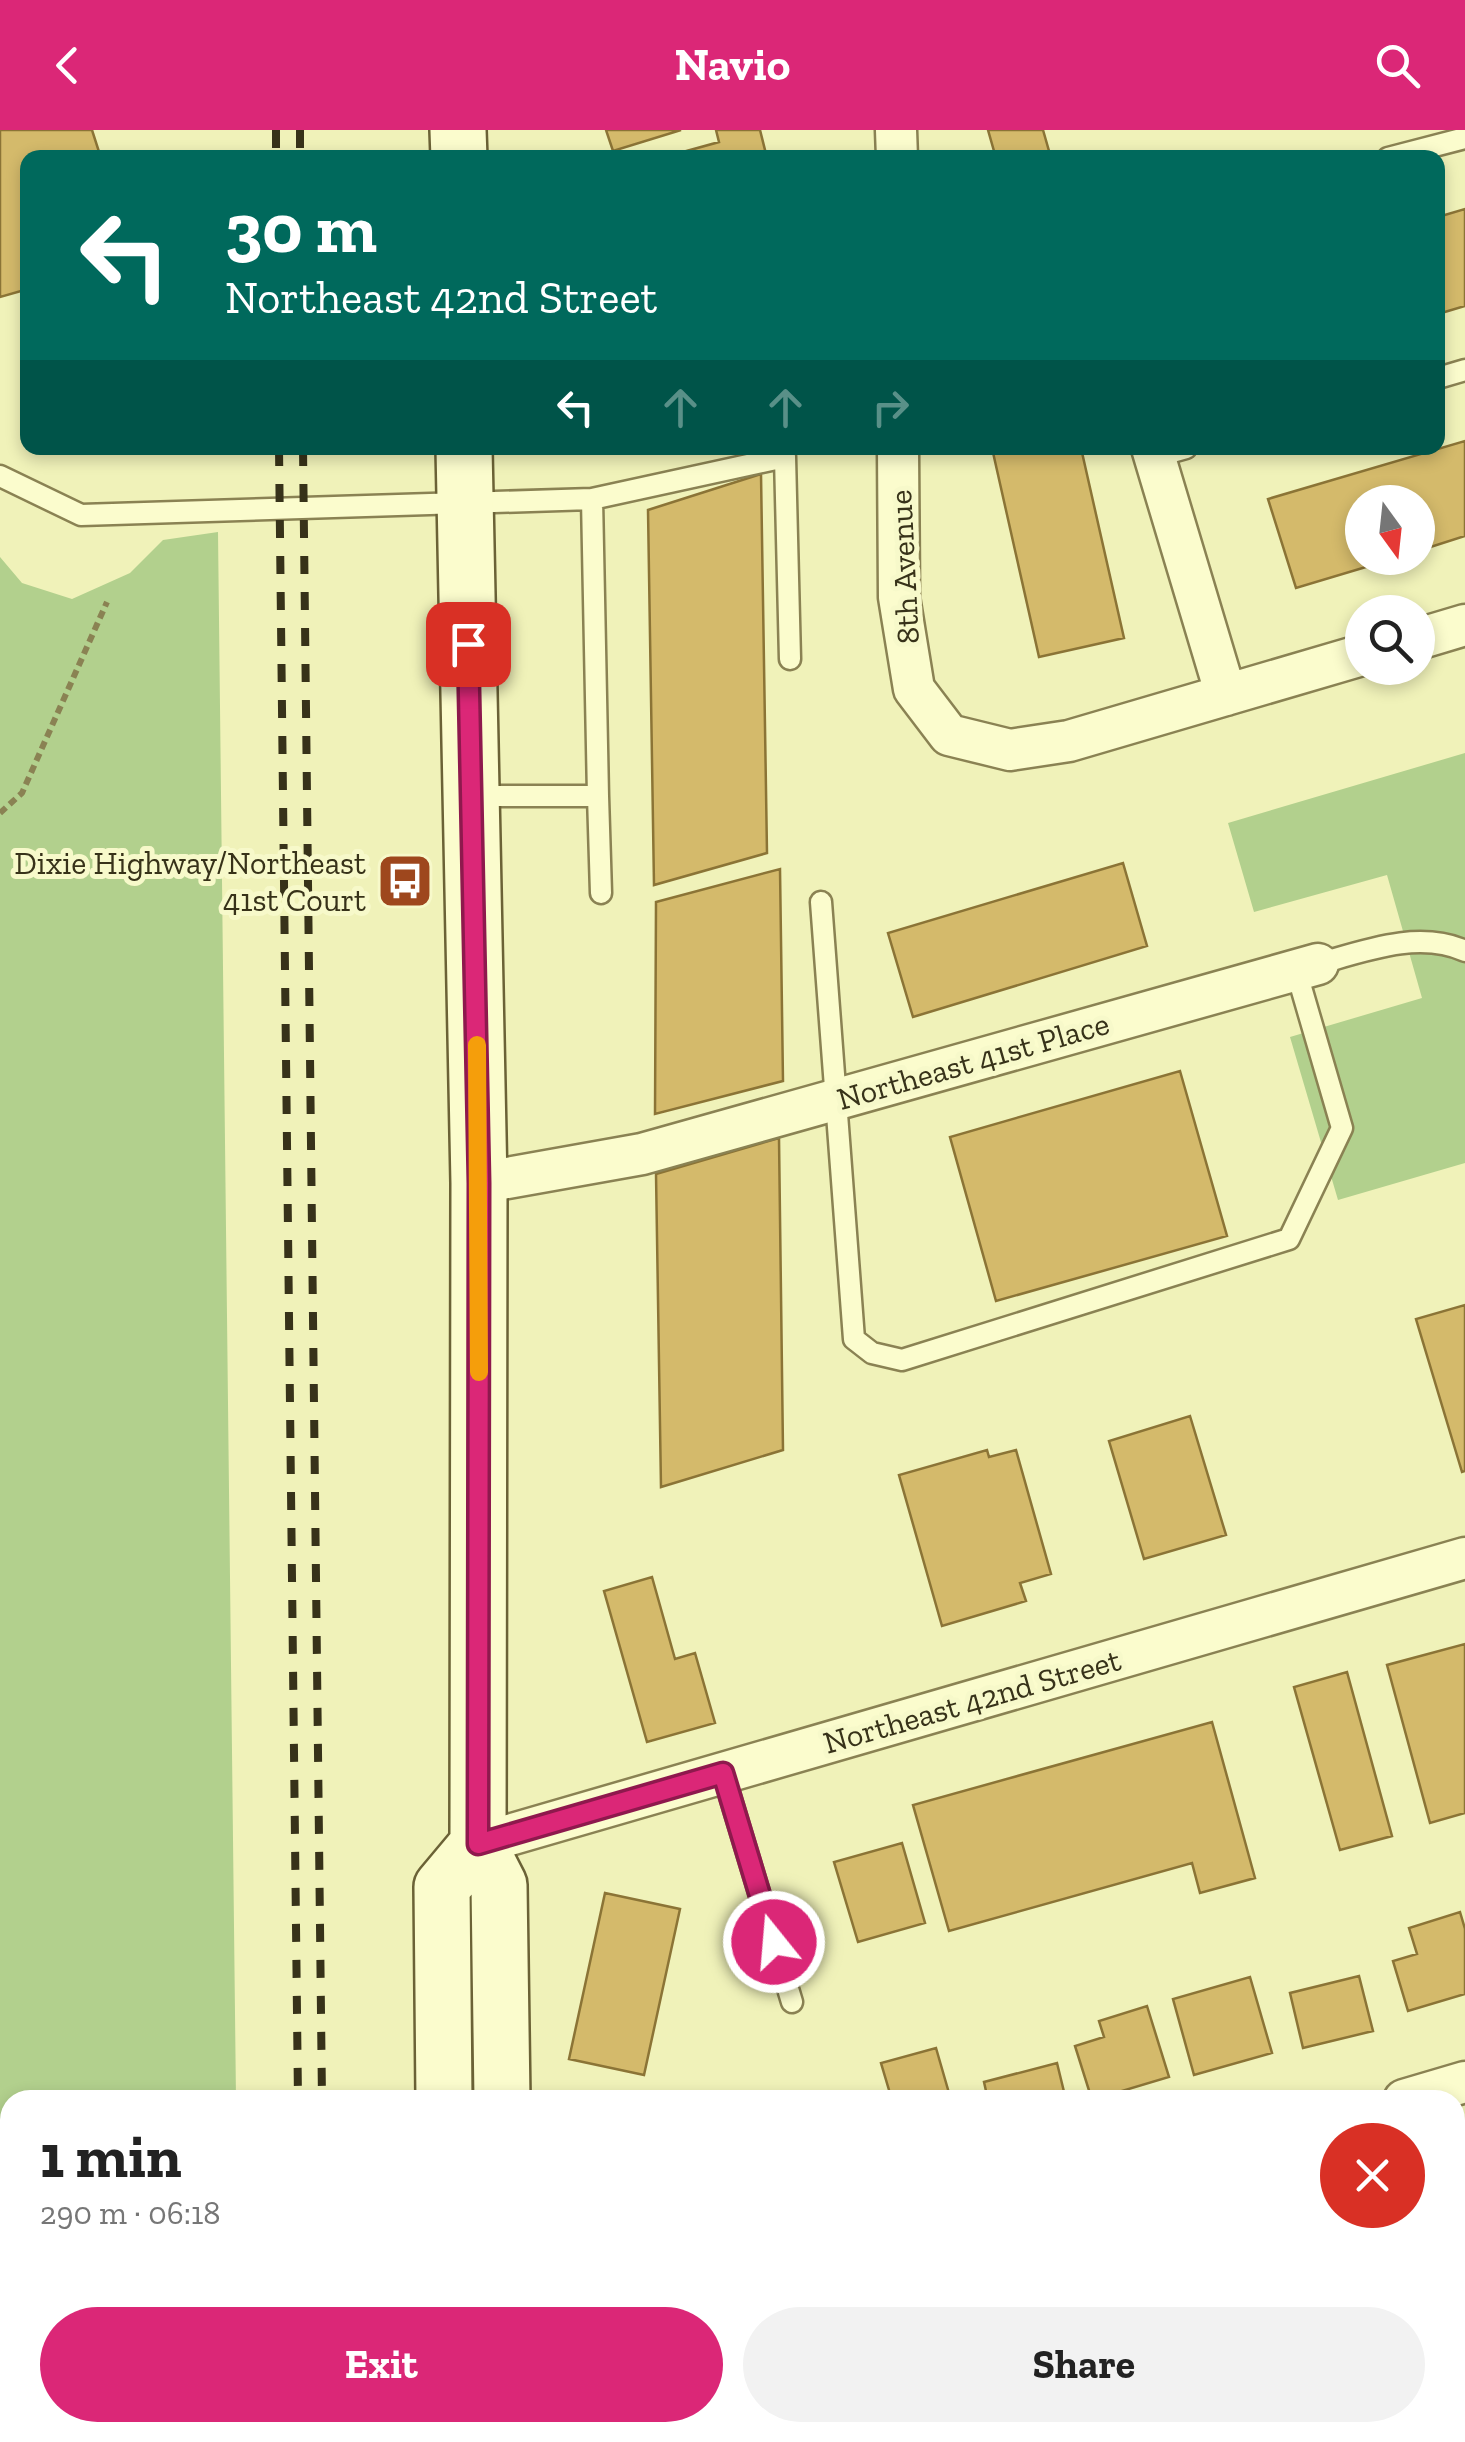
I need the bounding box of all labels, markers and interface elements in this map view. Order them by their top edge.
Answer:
icon: back [40,38,95,93]
text: Navio [675,38,790,92]
icon: search [1370,38,1425,93]
text: 30 m [225,186,377,270]
icon: left [60,190,190,320]
text: Northeast 42nd Street [225,271,657,325]
icon: left [548,380,603,435]
icon: ahead [653,380,708,435]
icon: ahead [758,380,813,435]
icon: right [863,380,918,435]
north arrow [1345,485,1435,575]
map controls [1345,485,1435,685]
street label: 8th Avenue [881,489,927,645]
button: search [1345,595,1435,685]
pin [426,602,511,687]
icon: arrive [441,617,496,672]
place label: Dixie Highway/Northeast 41st Court [14,844,366,919]
bus stop icon: Dixie Highway/Northeast 41st Court [375,851,435,911]
street label: Northeast 41st Place [833,1004,1113,1118]
street label: Northeast 42nd Street [819,1640,1125,1762]
position arrow [722,1890,826,1994]
text: 1 min [40,2120,182,2192]
button: close [1320,2123,1425,2228]
text: 290 m · 06:18 [40,2194,220,2232]
button: Exit [40,2307,723,2422]
button: Share [743,2307,1425,2422]

